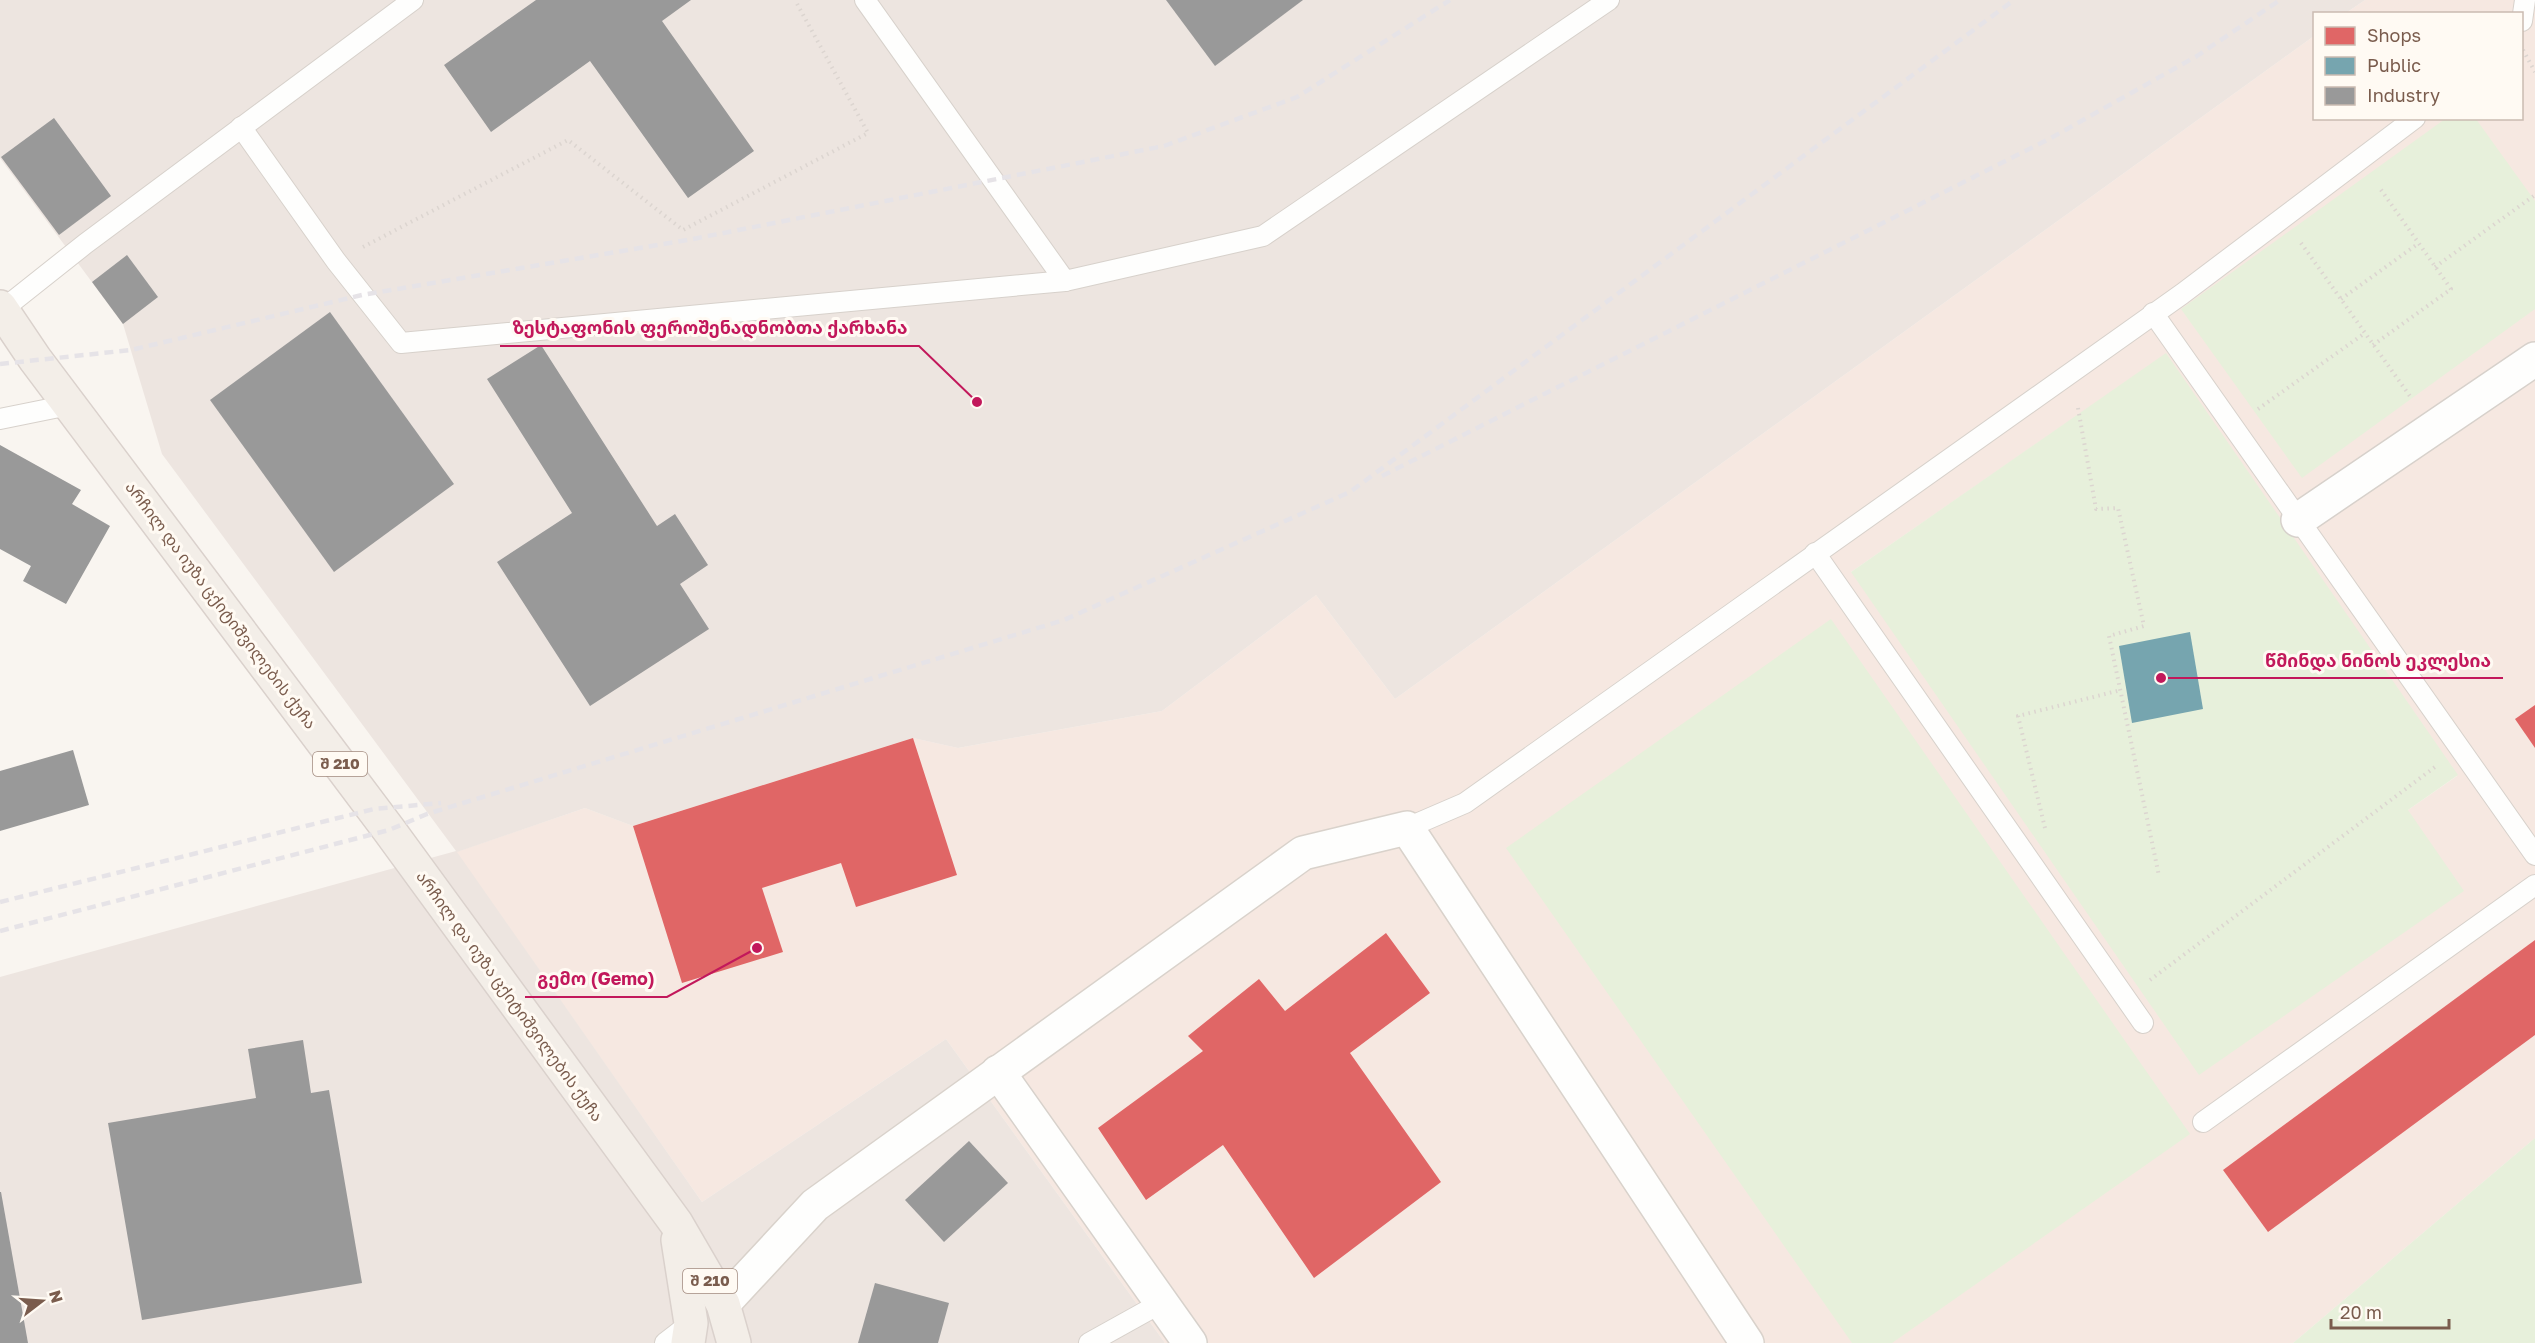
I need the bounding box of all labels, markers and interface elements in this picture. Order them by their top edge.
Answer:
legend [2313,12,2523,120]
text: Shops [2367,24,2421,46]
text: Public [2367,54,2421,76]
text: Industry [2367,84,2440,106]
callout: ზესტაფონის ფეროშენადნობთა ქარხანა [500,310,919,346]
text: ზესტაფონის ფეროშენადნობთა ქარხანა [512,316,908,339]
street label: არჩილ და იუზა ცქიტიშვილების ქუჩა [120,477,321,733]
callout: წმინდა ნინოს ეკლესია [2253,642,2503,678]
text: წმინდა ნინოს ეკლესია [2265,649,2491,672]
road number: შ 210 [313,752,367,776]
street label: არჩილ და იუზა ცქიტიშვილების ქუჩა [412,867,608,1126]
callout: გემო (Gemo) [525,961,667,997]
text: გემო (Gemo) [537,967,655,989]
road number: შ 210 [683,1269,737,1293]
north arrow [12,1271,72,1331]
text: N [45,1288,68,1305]
scale bar [2331,1292,2450,1330]
text: 20 m [2340,1301,2382,1323]

